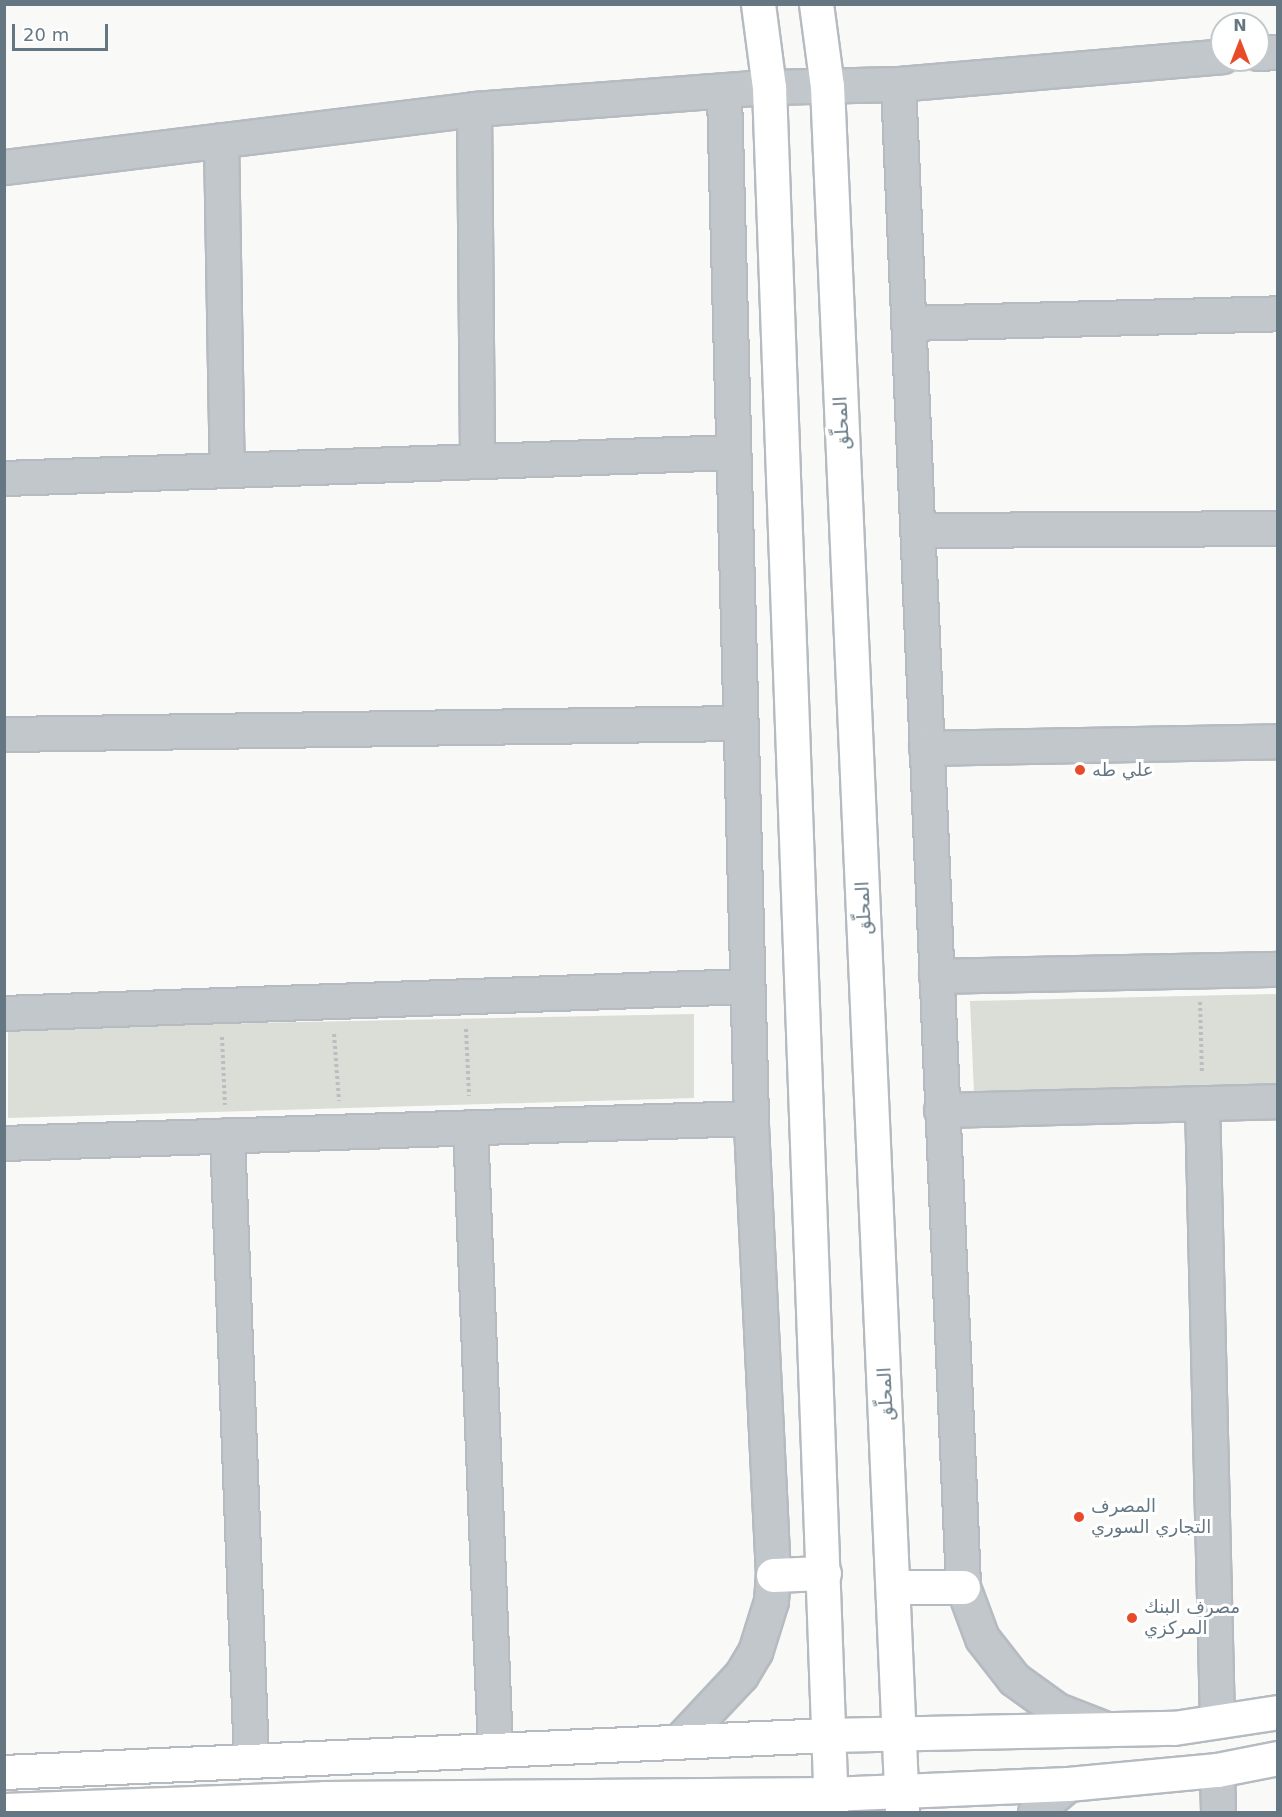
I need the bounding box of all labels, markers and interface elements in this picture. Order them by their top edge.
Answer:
scale bar [15,12,111,50]
north arrow [1210,12,1270,72]
text: N [1233,16,1247,35]
text: 20 m [23,24,69,45]
street label: المحلّق [830,396,854,450]
place label: علي طه [1092,759,1153,781]
marker: علي طه [1073,763,1087,777]
street label: المحلّق [852,881,876,935]
street label: المحلّق [874,1367,898,1421]
place label: المصرف التجاري السوري [1091,1496,1211,1538]
marker: المصرف التجاري السوري [1072,1510,1086,1524]
place label: مصرف البنك المركزي [1144,1597,1240,1640]
marker: مصرف البنك المركزي [1125,1611,1139,1625]

